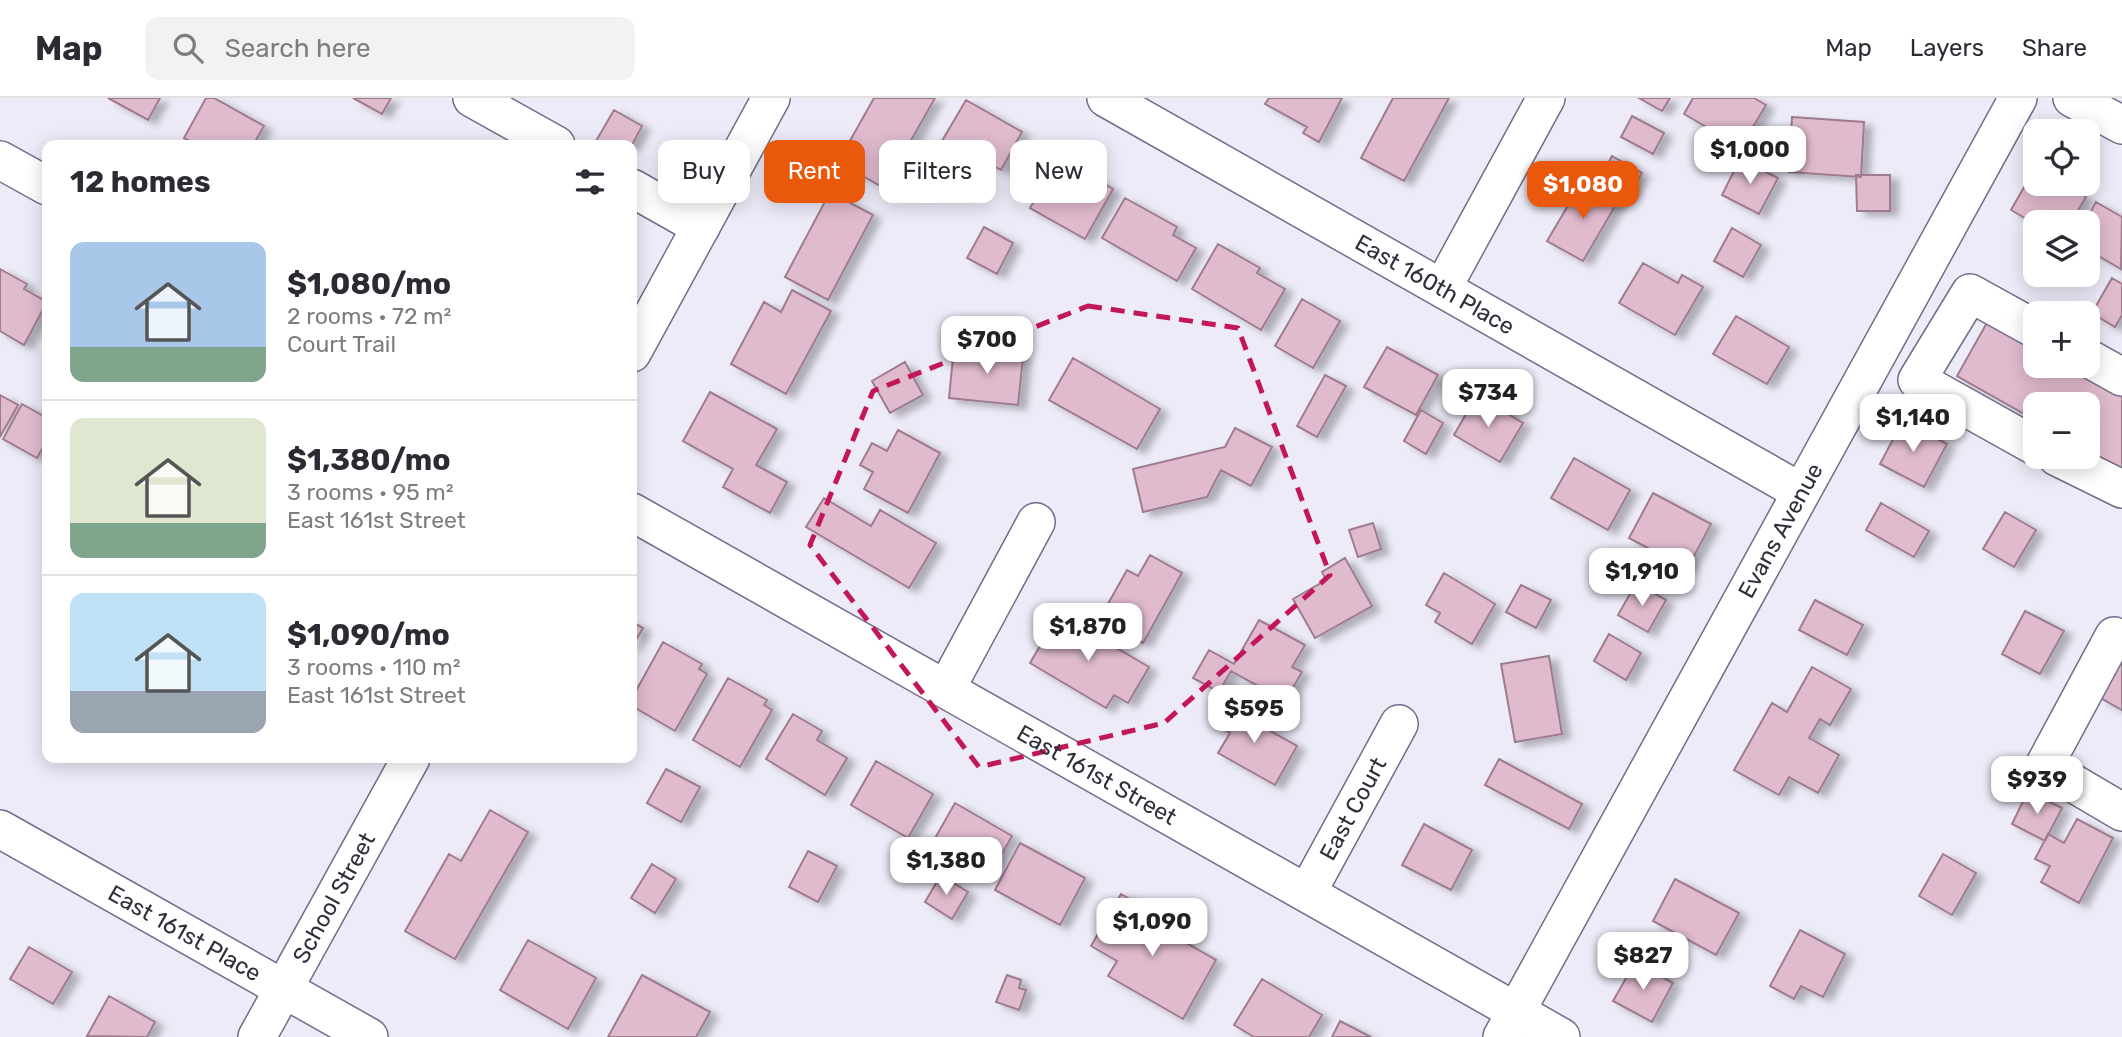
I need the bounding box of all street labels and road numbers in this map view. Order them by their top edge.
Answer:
street label: East 160th Place [1350,228,1519,341]
street label: Evans Avenue [1732,458,1829,603]
street label: East 161st Street [1012,719,1182,831]
street label: East Court [1314,752,1392,865]
street label: School Street [286,827,381,968]
street label: East 161st Place [103,879,266,987]

